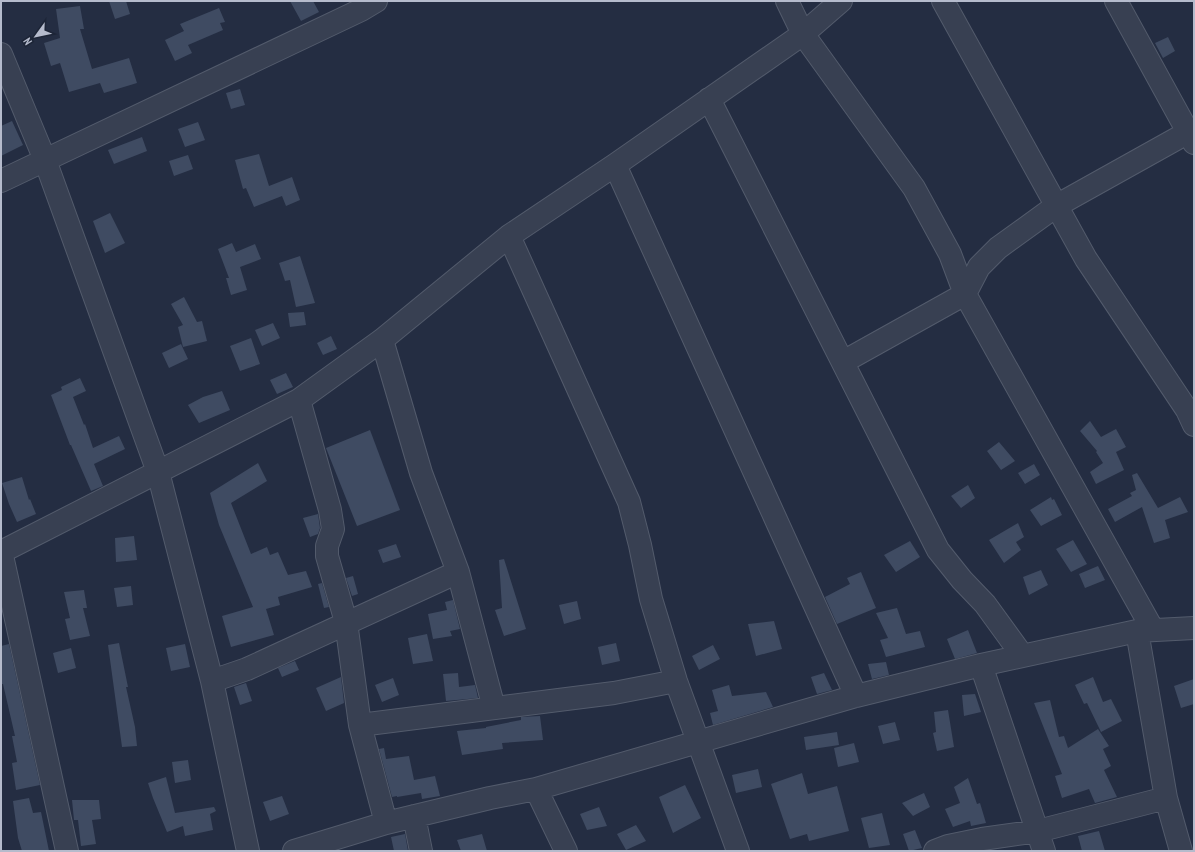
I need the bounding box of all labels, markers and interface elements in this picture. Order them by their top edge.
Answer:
north arrow [16,16,56,56]
text: N [20,35,35,48]

